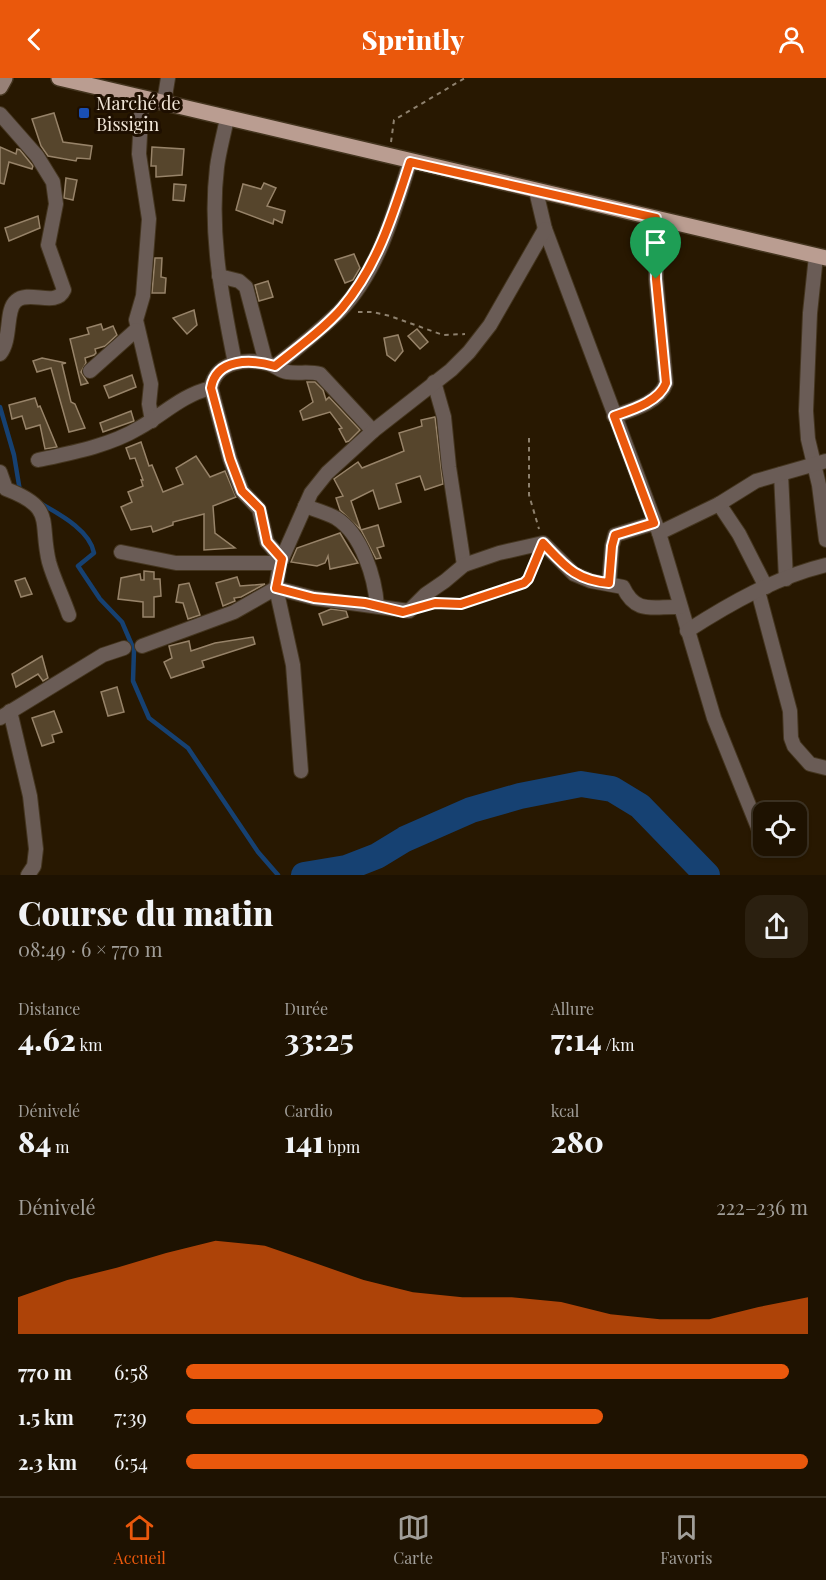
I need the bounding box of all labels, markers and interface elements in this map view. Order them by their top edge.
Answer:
text: Sprintly [361,21,465,57]
icon: back [18,23,51,56]
icon: person [775,23,808,56]
place label: Marché de Bissigin [96,91,181,136]
marker: Marché de Bissigin [77,106,91,120]
pin [630,217,681,279]
icon: arrive [639,226,672,259]
map controls [753,802,807,856]
button: locate [753,802,807,856]
text: Course du matin [18,890,273,934]
button: share [745,895,808,958]
text: 08:49 · 6 × 770 m [18,935,163,962]
text: Distance [18,998,80,1019]
text: Durée [284,998,328,1019]
text: Allure [551,998,594,1019]
text: 4.62 [18,1019,76,1059]
text: 33:25 [284,1019,354,1059]
text: 7:14 [551,1019,602,1059]
text: km [76,1034,102,1055]
text: /km [602,1034,635,1055]
text: Dénivelé [18,1100,80,1121]
text: Cardio [284,1100,333,1121]
text: kcal [551,1100,579,1121]
text: 84 [18,1121,51,1161]
text: 141 [284,1121,324,1161]
text: 280 [551,1121,604,1161]
text: m [51,1136,70,1157]
text: bpm [324,1136,360,1157]
text: Dénivelé [18,1193,96,1220]
text: 222–236 m [716,1193,808,1220]
text: 770 m [18,1358,72,1385]
text: 6:58 [114,1358,148,1385]
text: 1.5 km [18,1403,74,1430]
text: 7:39 [114,1403,147,1430]
text: 2.3 km [18,1448,77,1475]
text: 6:54 [114,1448,148,1475]
tab: Accueil [114,1511,166,1568]
tab: Carte [393,1511,433,1568]
tab: Favoris [660,1511,712,1568]

